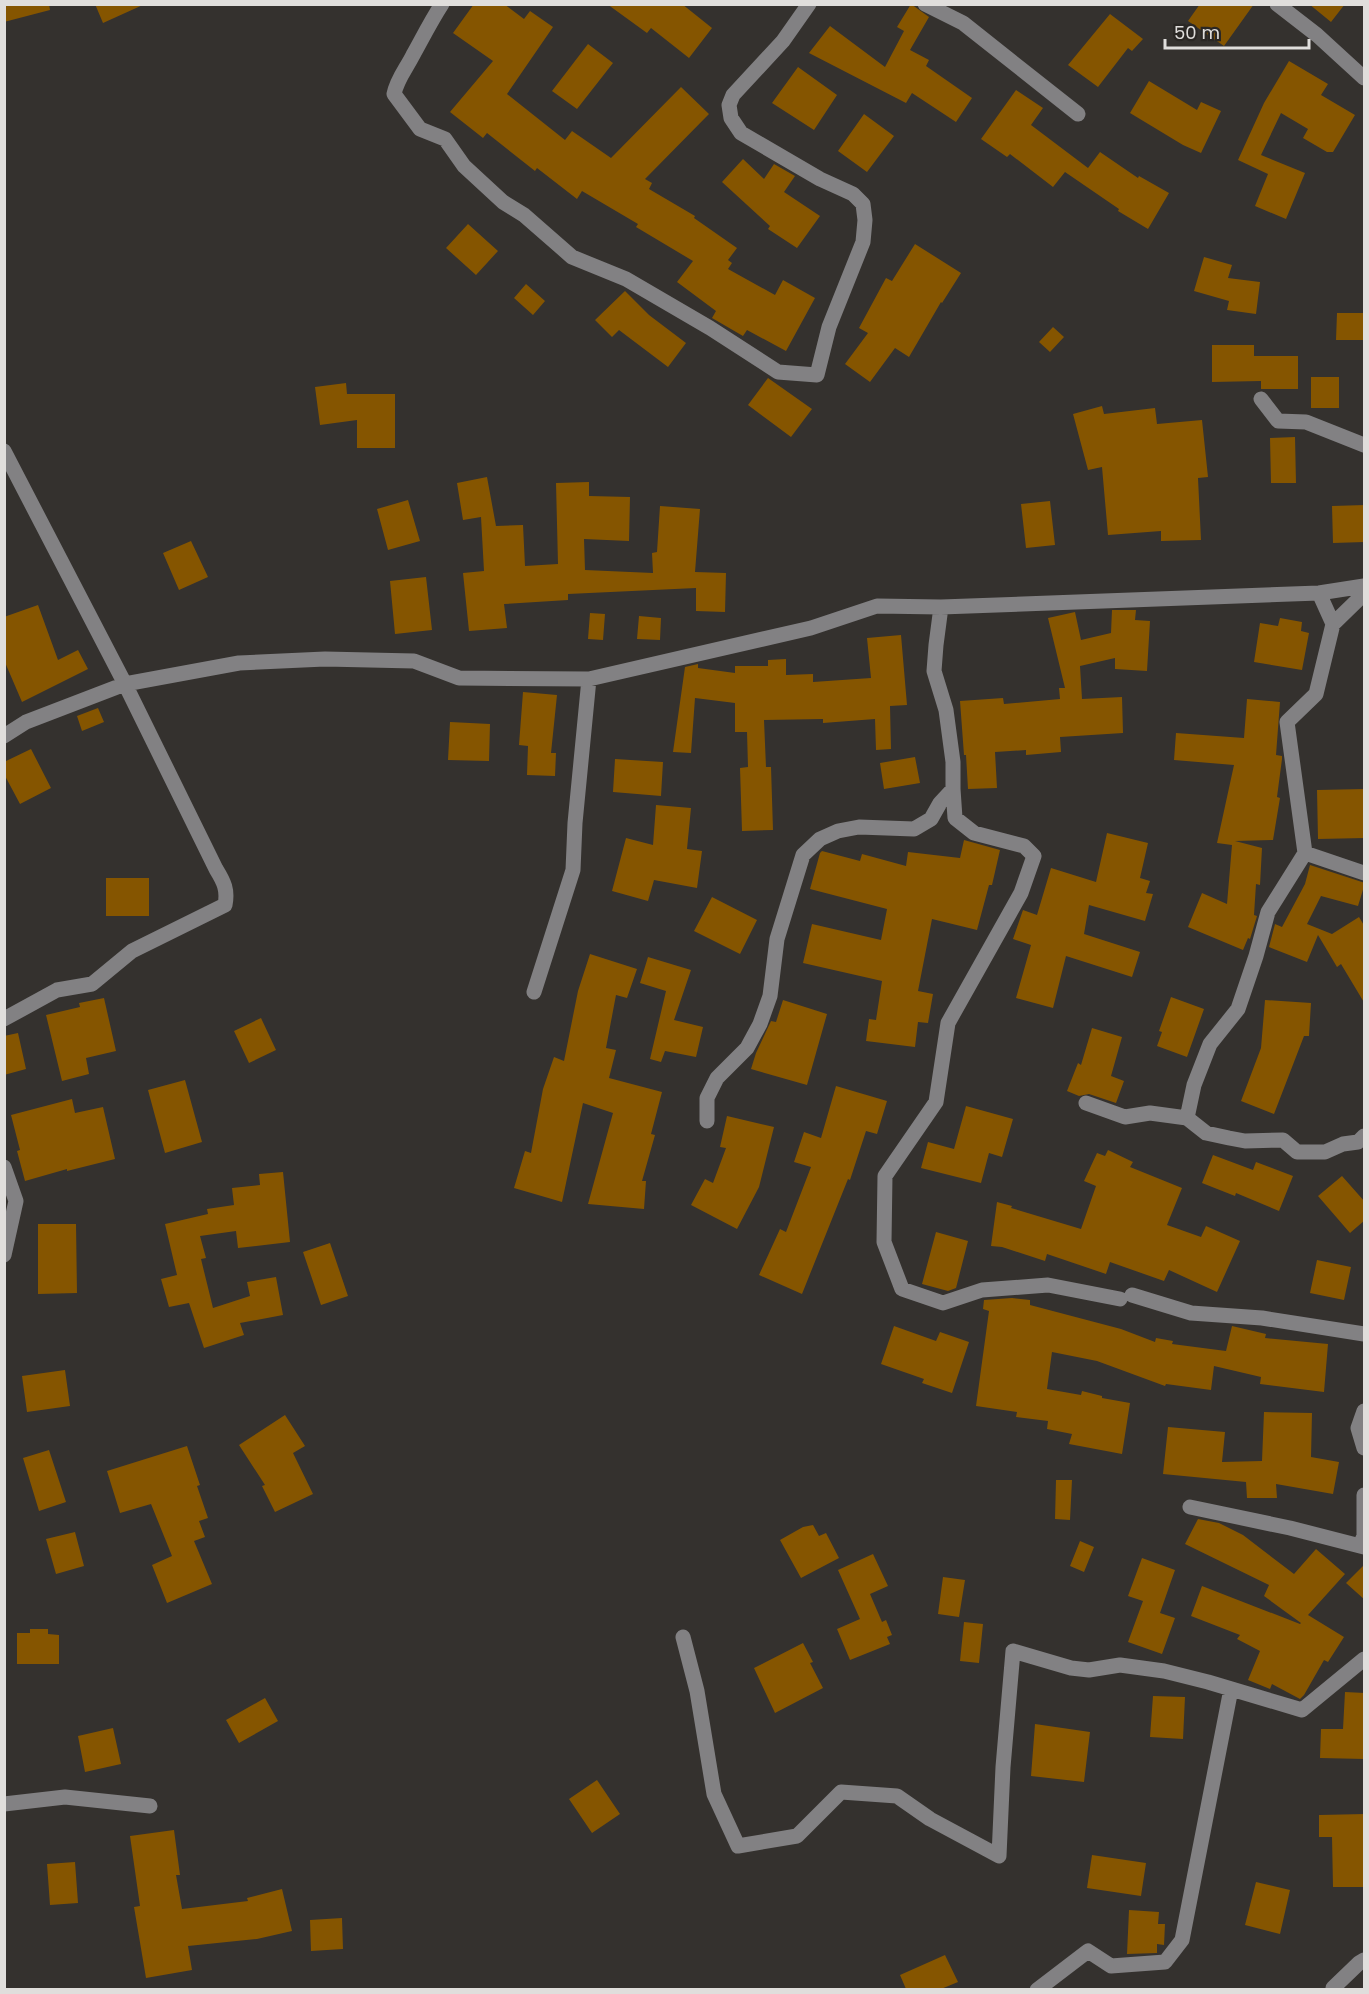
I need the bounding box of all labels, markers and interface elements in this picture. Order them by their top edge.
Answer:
scale bar [1165,12,1309,50]
text: 50 m [1174,20,1220,45]

